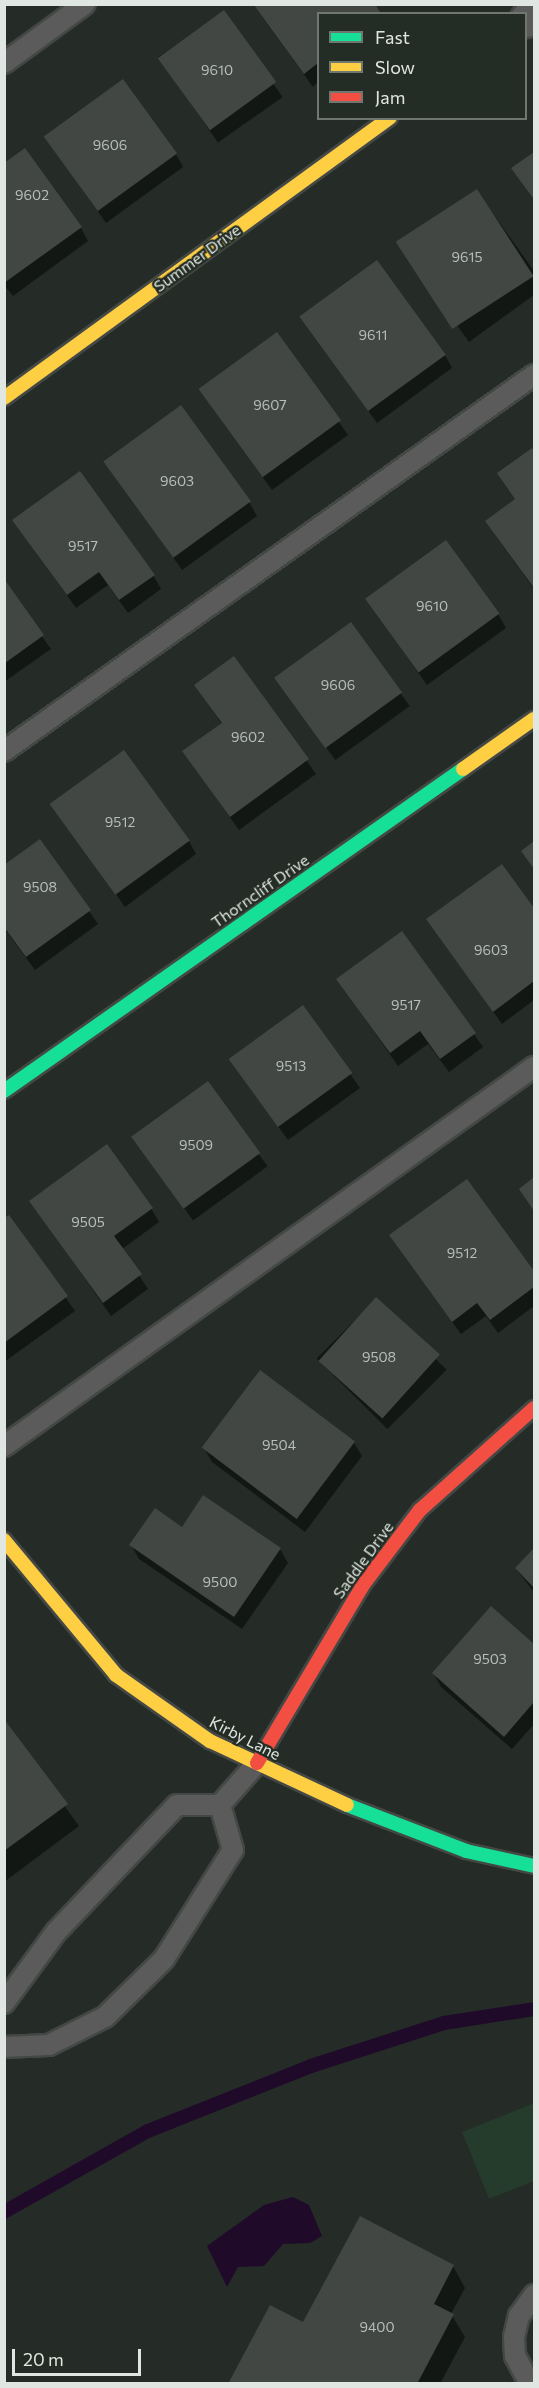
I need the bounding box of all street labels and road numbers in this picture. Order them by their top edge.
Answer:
street label: Summer Drive [150,220,244,296]
street label: Thorncliff Drive [208,850,312,932]
street label: Saddle Drive [329,1518,397,1602]
street label: Kirby Lane [206,1712,284,1764]

